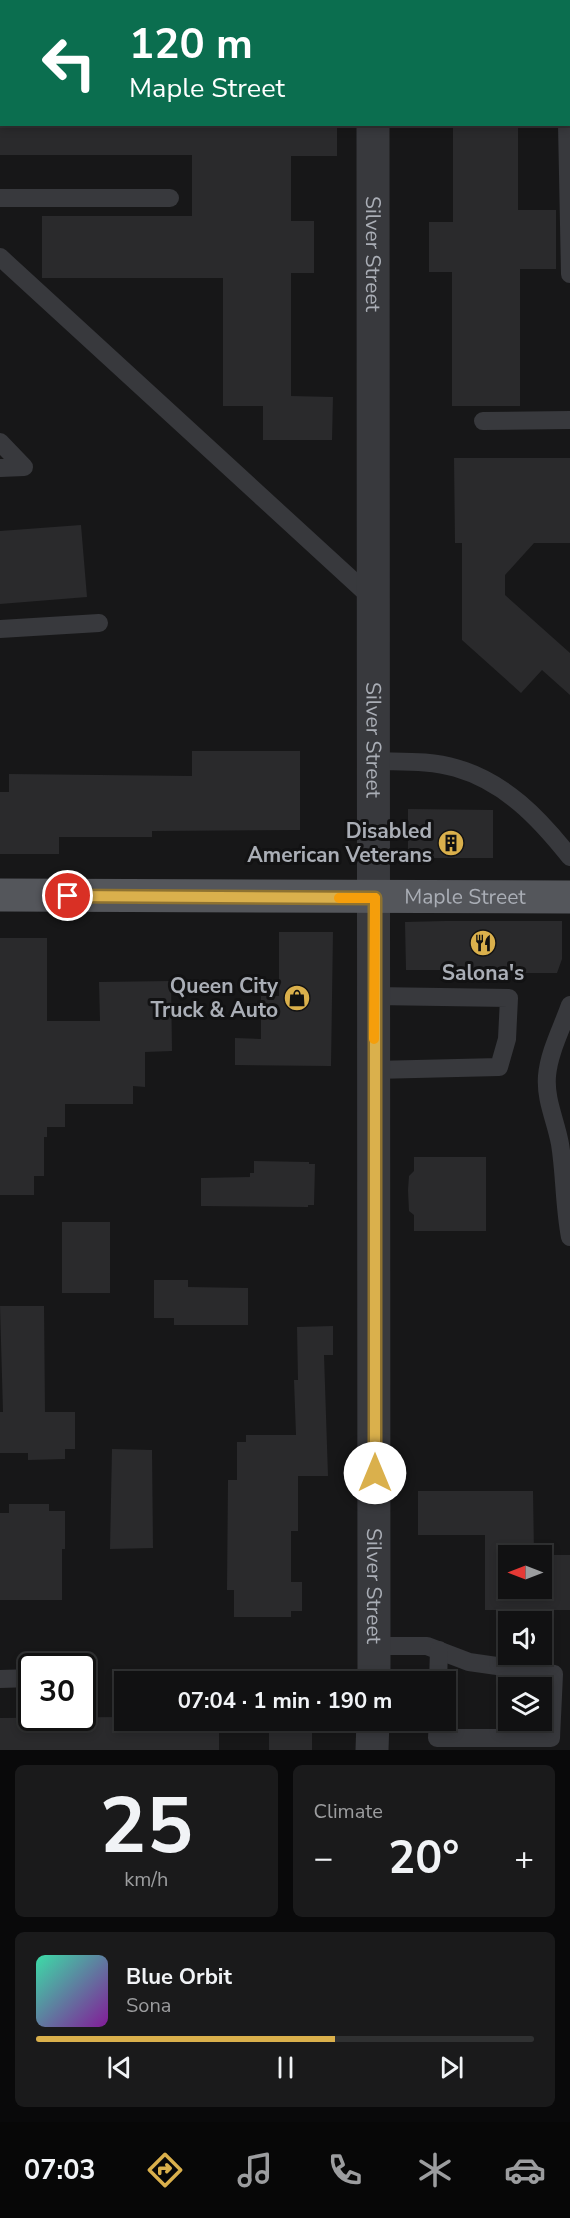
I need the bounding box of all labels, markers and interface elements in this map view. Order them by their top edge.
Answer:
text: 120 m [129,16,253,73]
icon: left [30,24,108,102]
text: Maple Street [129,70,285,107]
street label: Silver Street [359,196,387,313]
street label: Silver Street [359,682,387,799]
place label: Disabled American Veterans [247,817,432,869]
building icon: Disabled American Veterans [436,828,466,858]
pin [42,870,93,921]
icon: arrive [51,879,84,912]
street label: Maple Street [404,882,526,911]
restaurant icon: Salona's [468,928,498,958]
place label: Salona's [442,959,524,987]
place label: Queen City Truck & Auto [151,972,279,1024]
shop icon: Queen City Truck & Auto [282,983,312,1013]
position arrow [343,1441,407,1505]
street label: Silver Street [360,1528,388,1645]
north arrow [498,1545,552,1599]
map controls [498,1545,552,1731]
button: sound [498,1611,552,1665]
speed limit sign: 30 [18,1653,96,1731]
button: layers [498,1677,552,1731]
text: 07:04 · 1 min · 190 m [178,1686,392,1716]
text: 25 [99,1773,193,1880]
text: Climate [314,1798,383,1825]
text: 20° [388,1828,459,1889]
text: − [314,1836,333,1881]
text: + [514,1836,534,1881]
text: km/h [124,1866,168,1893]
text: Blue Orbit [126,1962,232,1992]
text: Sona [126,1992,171,2019]
icon: previous [103,2051,136,2084]
icon: pause [269,2051,302,2084]
icon: next [435,2051,468,2084]
icon: directions [144,2149,186,2191]
icon: music [234,2149,276,2191]
icon: phone [324,2149,366,2191]
icon: climate [414,2149,456,2191]
icon: car [504,2149,546,2191]
text: 07:03 [24,2152,96,2189]

